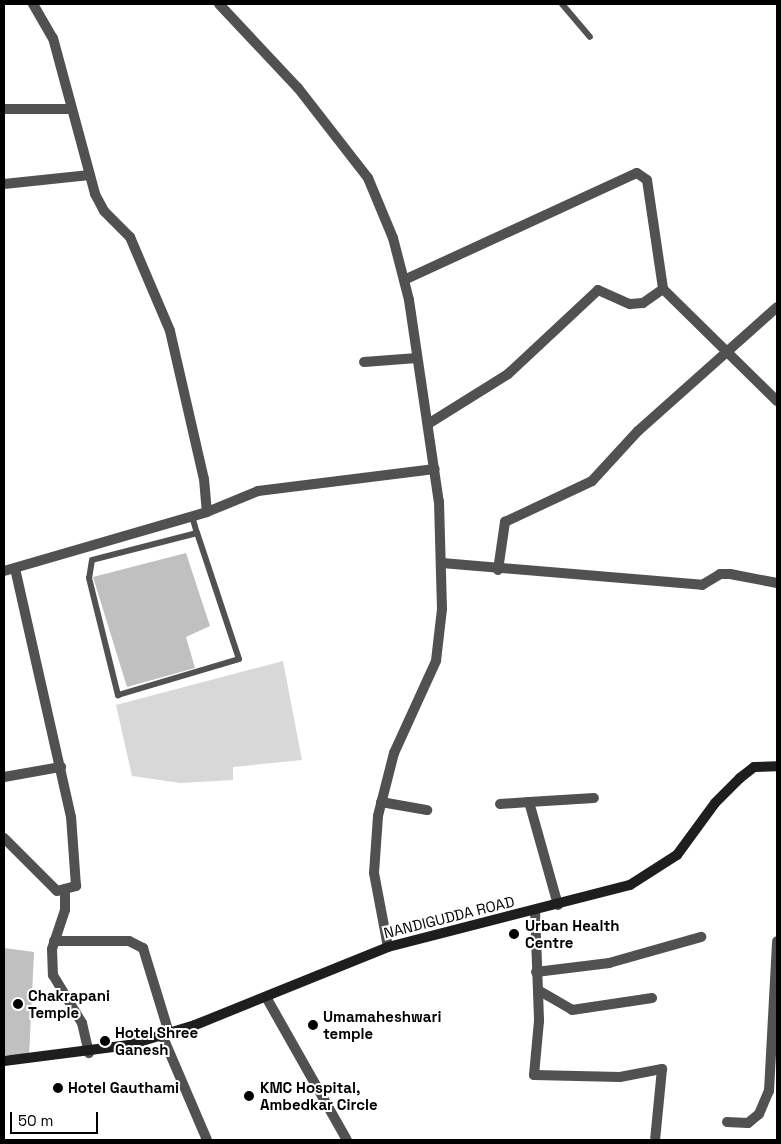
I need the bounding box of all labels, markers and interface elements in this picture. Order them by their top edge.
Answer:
street label: NANDIGUDDA ROAD [382,892,516,942]
place label: Urban Health Centre [525,916,620,951]
marker: Urban Health Centre [507,927,521,941]
place label: Chakrapani Temple [28,986,110,1021]
marker: Chakrapani Temple [12,998,24,1010]
place label: Umamaheshwari temple [323,1007,441,1042]
marker: Umamaheshwari temple [307,1019,319,1031]
place label: Hotel Shree Ganesh [115,1023,198,1058]
marker: Hotel Shree Ganesh [99,1035,111,1047]
place label: KMC Hospital, Ambedkar Circle [260,1078,378,1113]
place label: Hotel Gauthami [68,1079,179,1097]
marker: Hotel Gauthami [52,1082,64,1094]
marker: KMC Hospital, Ambedkar Circle [242,1089,256,1103]
scale bar [12,1102,100,1134]
text: 50 m [18,1111,53,1130]

